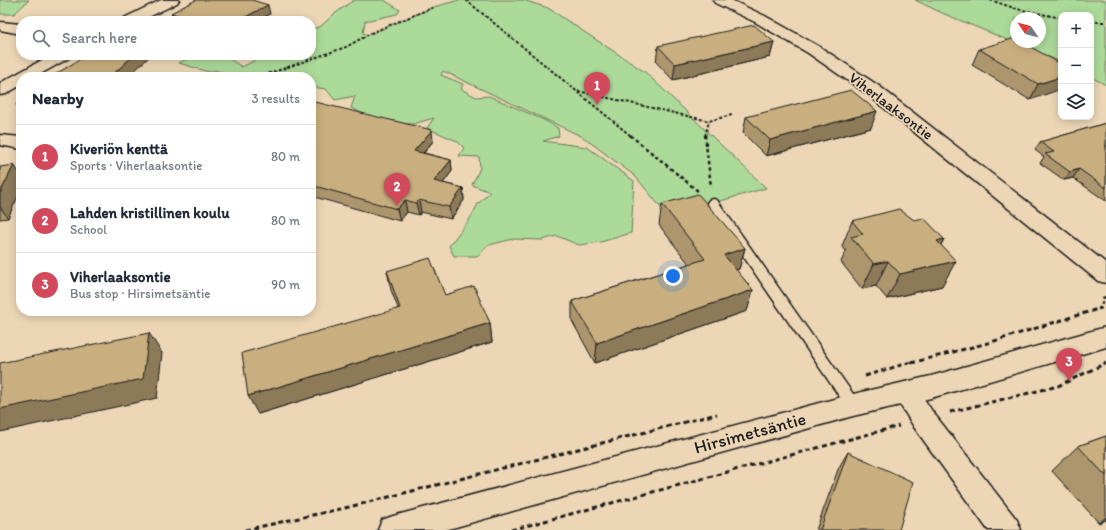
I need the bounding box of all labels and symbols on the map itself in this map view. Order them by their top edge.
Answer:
north arrow [1010,12,1046,48]
street label: Viherlaaksontie [845,69,937,143]
pin: 1 [584,72,610,105]
pin: 2 [384,173,410,206]
your location [663,266,683,286]
pin: 3 [1056,348,1082,381]
street label: Hirsimetsäntie [692,407,808,459]

